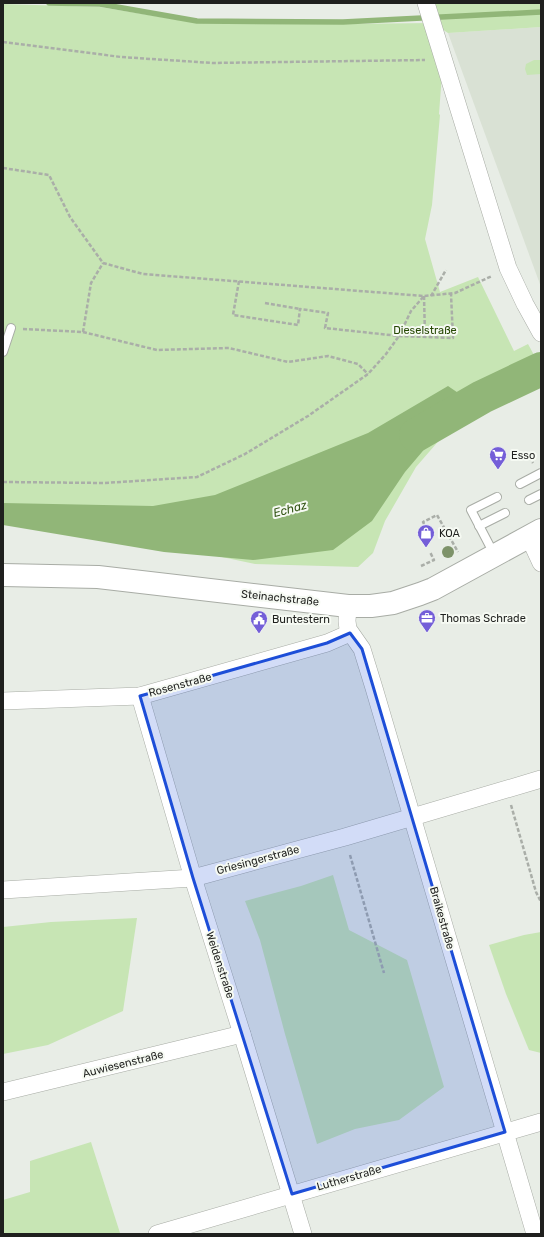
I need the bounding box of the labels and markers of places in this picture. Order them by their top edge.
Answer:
supermarket icon: Esso [488,445,508,470]
place label: Esso [511,449,535,462]
shop icon: KOA [416,523,436,548]
place label: KOA [439,527,461,540]
office icon: Thomas Schrade [417,608,437,633]
public building icon: Buntestern [249,609,269,634]
place label: Thomas Schrade [440,612,526,625]
place label: Buntestern [272,613,330,626]

